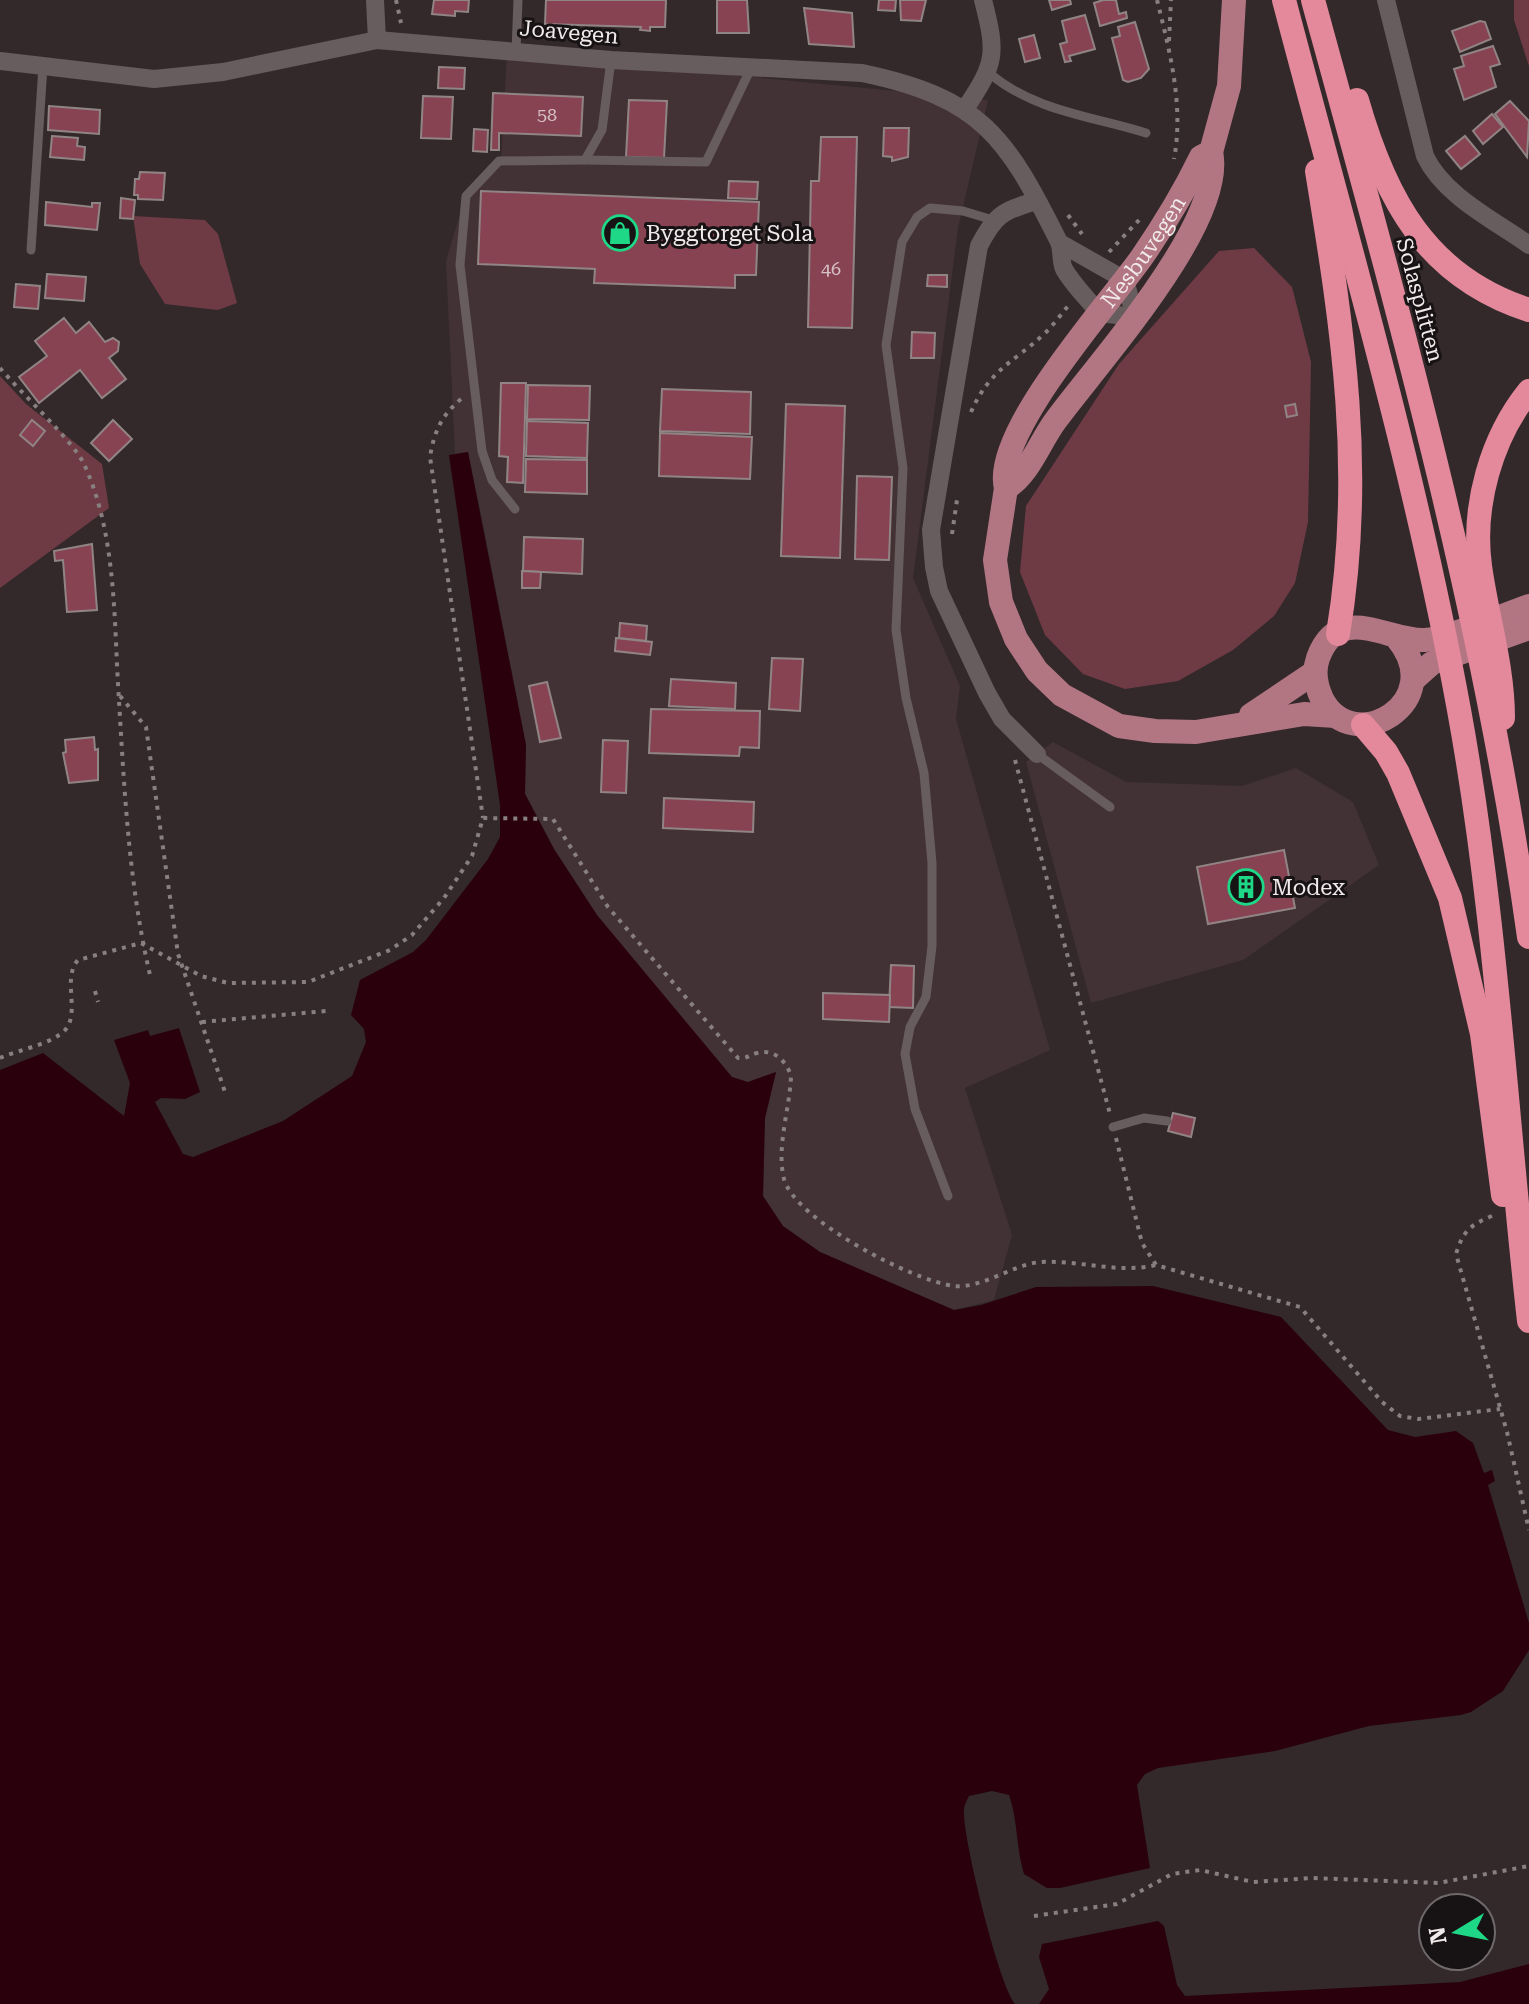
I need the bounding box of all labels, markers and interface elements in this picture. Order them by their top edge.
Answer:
street label: Joavegen [518,15,620,49]
house number: 58 [537,104,557,125]
street label: Nesbuvegen [1096,191,1190,312]
shop icon: Byggtorget Sola [601,214,639,252]
place label: Byggtorget Sola [646,221,813,246]
street label: Solasplitten [1391,235,1449,365]
house number: 46 [821,258,841,279]
building icon: Modex [1227,868,1265,906]
place label: Modex [1272,875,1345,900]
north arrow [1417,1892,1497,1972]
text: N [1424,1925,1452,1946]

